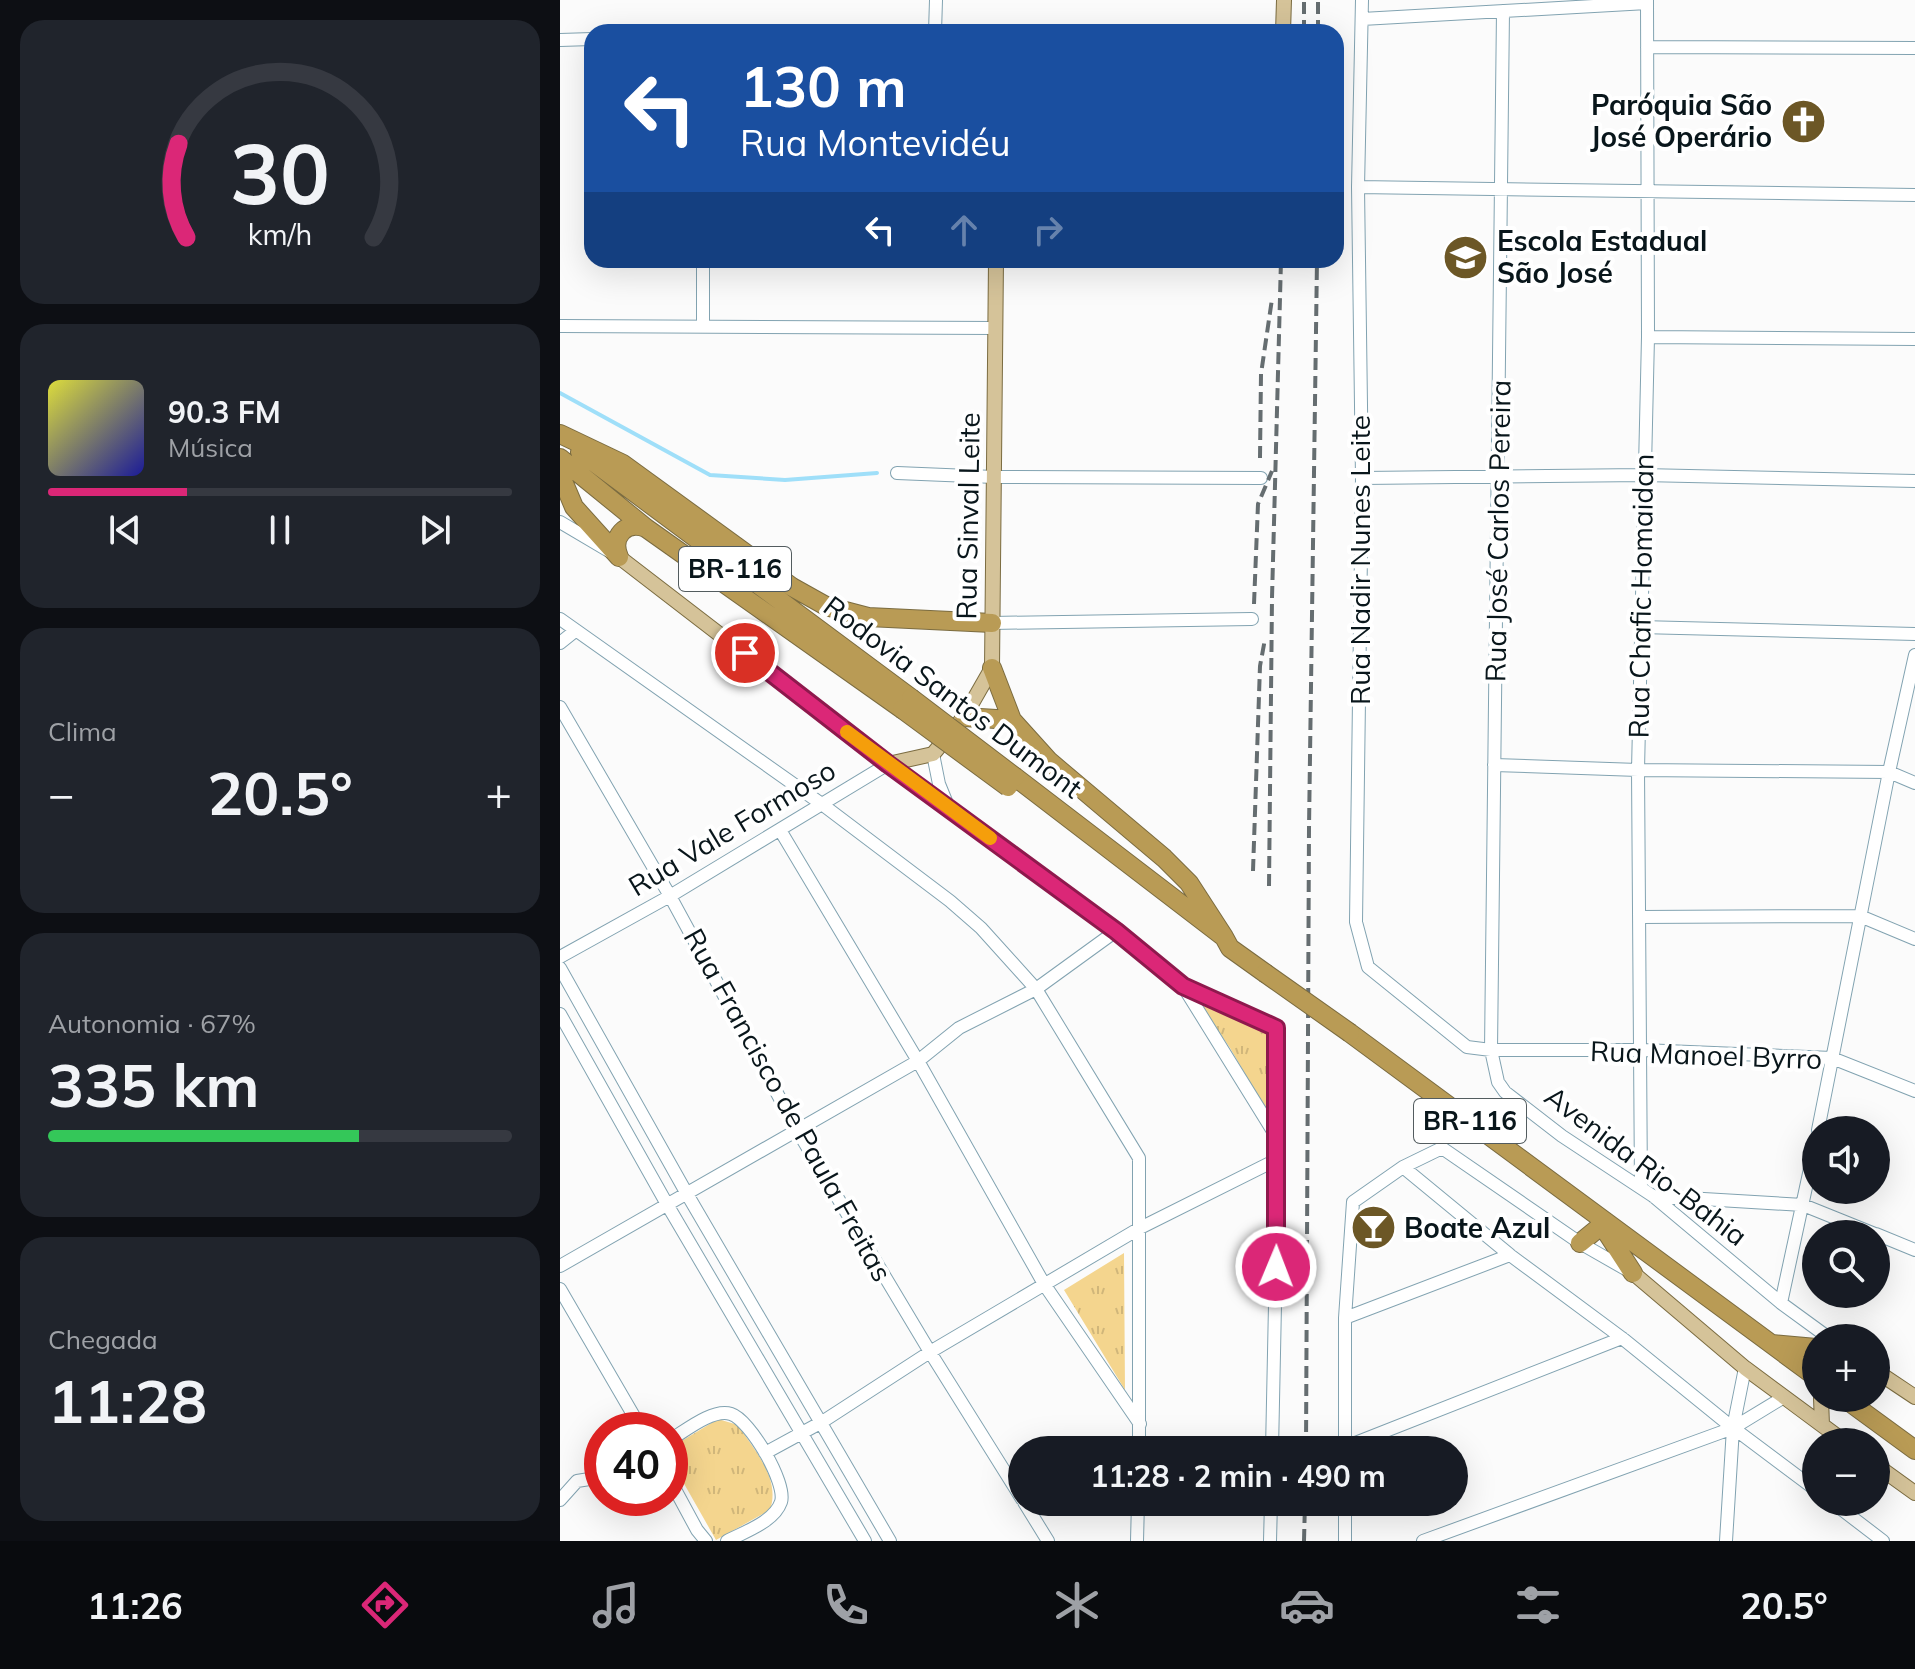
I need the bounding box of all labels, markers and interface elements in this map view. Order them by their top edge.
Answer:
text: 130 m [740,51,907,121]
icon: left [608,56,712,160]
place label: Paróquia São José Operário [1590,87,1772,154]
church icon: Paróquia São José Operário [1779,97,1827,145]
text: 30 [230,120,330,225]
text: Rua Montevidéu [740,120,1011,165]
icon: left [858,208,902,252]
icon: ahead [942,208,986,252]
icon: right [1026,208,1070,252]
text: km/h [248,216,312,252]
place label: Escola Estadual São José [1497,223,1707,290]
school or university icon: Escola Estadual São José [1442,233,1490,281]
street label: Rua José Carlos Pereira [1477,380,1518,682]
text: 90.3 FM [168,393,281,431]
street label: Rua Sinval Leite [948,412,987,620]
street label: Rua Nadir Nunes Leite [1342,415,1377,705]
text: Música [168,431,253,464]
street label: Rua Chafic Homaidan [1621,453,1660,739]
icon: previous [103,508,147,552]
icon: pause [258,508,302,552]
icon: next [413,508,457,552]
road number: BR-116 [679,547,791,591]
street label: Rodovia Santos Dumont [817,588,1090,805]
pin [711,619,779,687]
icon: arrive [723,631,767,675]
text: Clima [48,715,117,748]
street label: Rua Vale Formoso [622,752,842,903]
text: 20.5° [207,755,353,830]
text: − [48,766,74,821]
text: + [486,766,512,821]
street label: Rua Francisco de Paula Freitas [677,922,900,1287]
text: Autonomia · 67% [48,1007,256,1040]
street label: Rua Manoel Byrro [1589,1033,1823,1076]
text: 335 km [48,1047,260,1122]
street label: Avenida Rio-Bahia [1538,1078,1754,1253]
road number: BR-116 [1414,1099,1526,1143]
map controls [1802,1116,1890,1516]
button: sound [1802,1116,1890,1204]
bar icon: Boate Azul [1349,1204,1397,1252]
place label: Boate Azul [1404,1210,1550,1245]
button: search [1802,1220,1890,1308]
position arrow [1234,1225,1318,1309]
text: Chegada [48,1323,158,1356]
button: + [1802,1324,1890,1412]
text: 11:28 [48,1363,207,1438]
speed limit sign: 40 [584,1412,688,1516]
button: − [1802,1428,1890,1516]
text: 11:28 · 2 min · 490 m [1090,1457,1386,1495]
icon: directions [357,1577,413,1633]
icon: music [588,1577,644,1633]
icon: phone [818,1577,874,1633]
icon: climate [1049,1577,1105,1633]
icon: car [1279,1577,1335,1633]
icon: filters [1510,1577,1566,1633]
text: 11:26 [87,1583,183,1628]
text: 20.5° [1740,1583,1828,1628]

